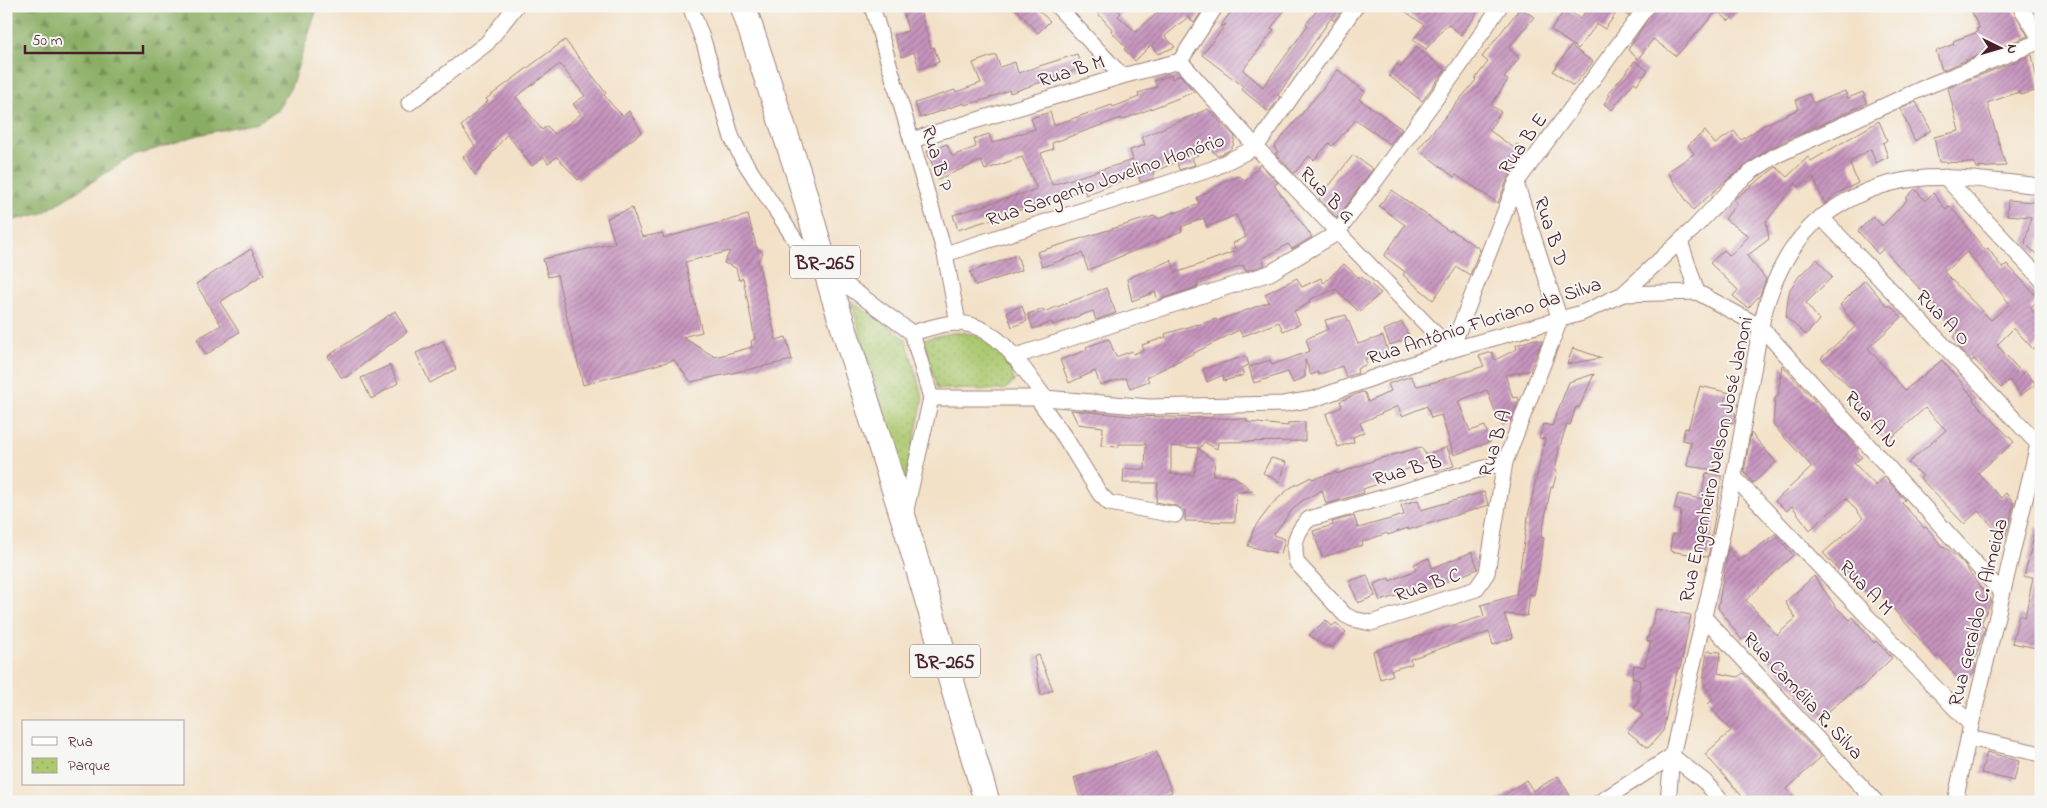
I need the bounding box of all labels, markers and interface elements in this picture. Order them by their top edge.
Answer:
scale bar [25,22,142,54]
north arrow [1974,22,2024,72]
text: 50 m [32,30,63,52]
text: N [2001,43,2022,55]
street label: Rua B M [1035,48,1109,96]
street label: Rua B E [1492,108,1556,181]
street label: Rua B P [912,122,959,196]
street label: Rua Sargento Jovelino Honório [983,127,1229,237]
street label: Rua B G [1292,161,1361,231]
street label: Rua B D [1525,193,1574,270]
road number: BR-265 [790,246,860,278]
street label: Rua Antônio Floriano da Silva [1364,271,1605,374]
street label: Rua A O [1908,284,1976,354]
street label: Rua Engenheiro Nelson José Janoni [1673,314,1763,605]
street label: Rua A N [1836,385,1904,456]
street label: Rua B A [1472,406,1520,481]
street label: Rua B B [1370,448,1445,495]
street label: Rua Geraldo C. Almeida [1942,516,2017,710]
street label: Rua A M [1831,554,1899,623]
street label: Rua B C [1391,562,1465,611]
street label: Rua Camélia R. Silva [1735,626,1869,767]
road number: BR-265 [910,644,980,678]
legend [22,720,185,786]
text: Rua [68,731,93,753]
text: Parque [68,755,110,777]

